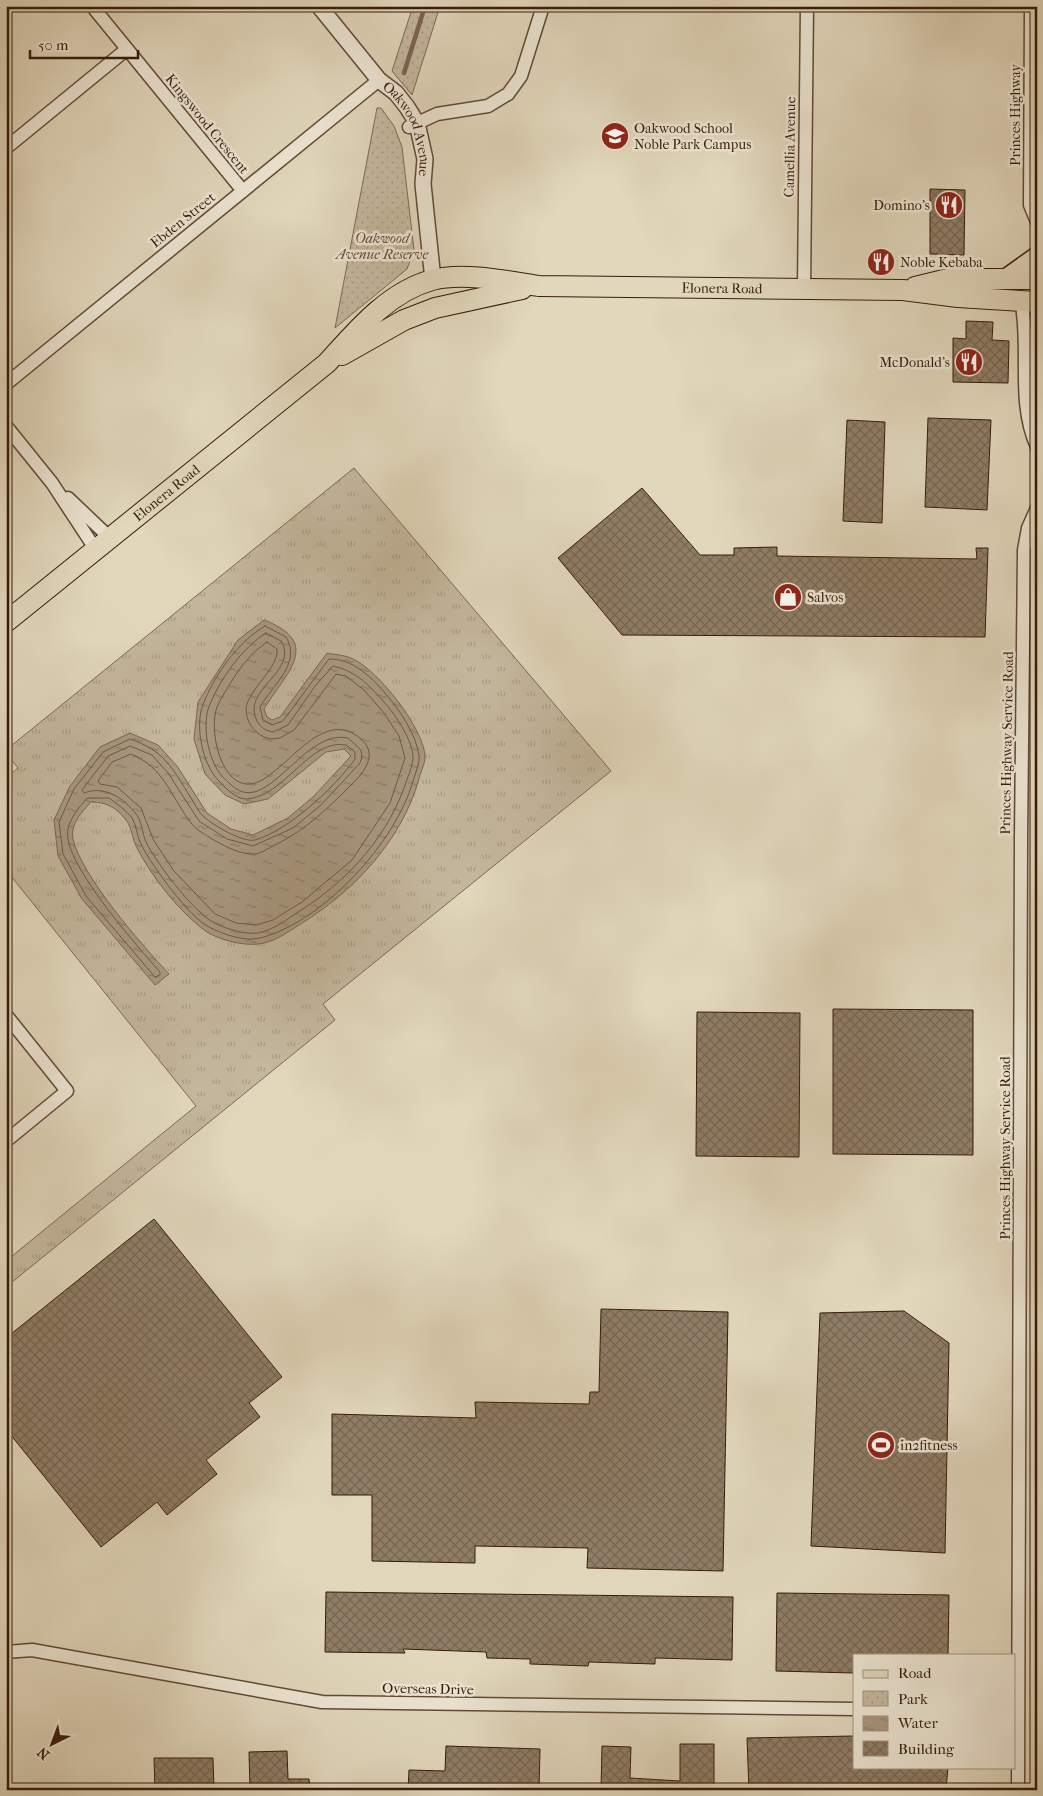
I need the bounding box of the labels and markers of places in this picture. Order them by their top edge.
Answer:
place label: Oakwood School Noble Park Campus [634,120,751,153]
school or university icon: Oakwood School Noble Park Campus [600,121,630,151]
restaurant icon: Domino's [934,190,964,220]
place label: Domino's [873,197,930,214]
restaurant icon: Noble Kebaba [866,247,896,277]
place label: Noble Kebaba [900,254,983,271]
restaurant icon: McDonald's [954,347,984,377]
place label: McDonald's [879,354,950,371]
shop icon: Salvos [773,582,803,612]
place label: Salvos [807,589,843,606]
sports icon: in2fitness [866,1430,896,1460]
place label: in2fitness [900,1437,958,1454]

